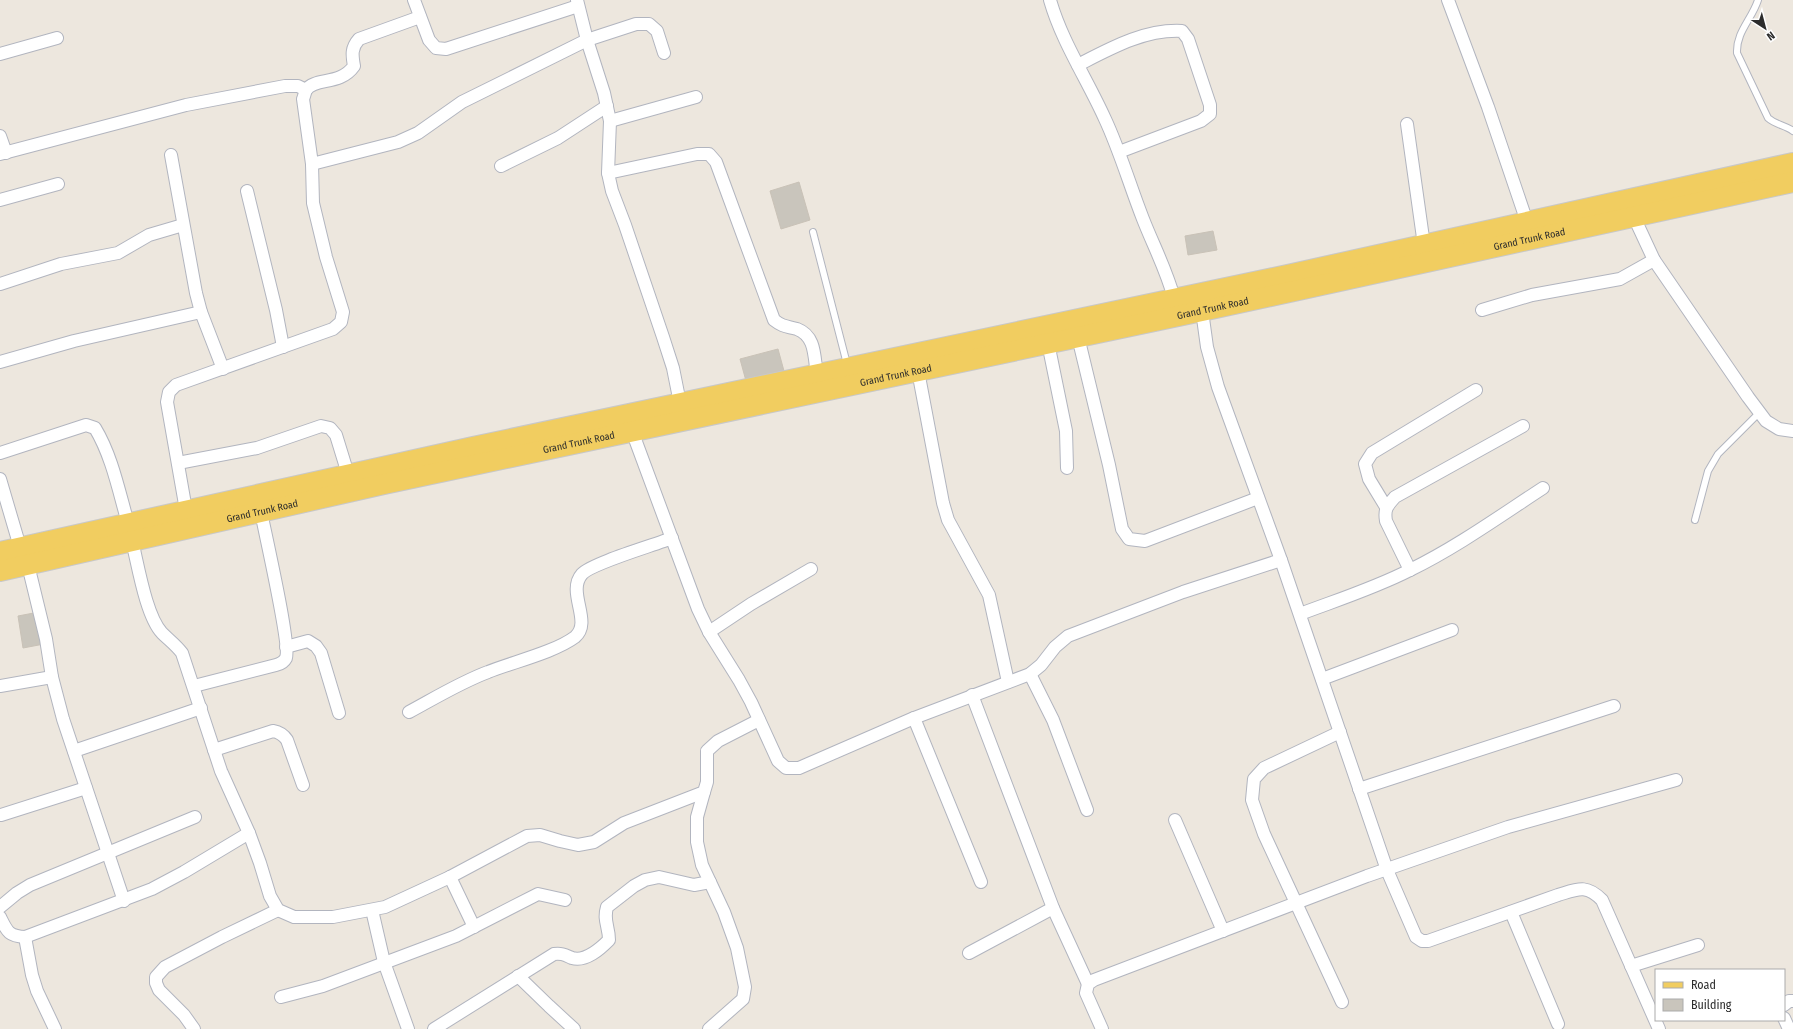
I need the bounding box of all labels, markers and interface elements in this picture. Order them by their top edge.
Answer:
north arrow [1745,8,1785,48]
text: N [1764,28,1777,43]
street label: Grand Trunk Road [1493,226,1566,253]
street label: Grand Trunk Road [1176,295,1250,322]
street label: Grand Trunk Road [859,362,933,389]
street label: Grand Trunk Road [542,429,616,456]
street label: Grand Trunk Road [225,498,299,525]
legend [1655,969,1785,1021]
text: Road [1691,978,1716,992]
text: Building [1691,998,1732,1012]

